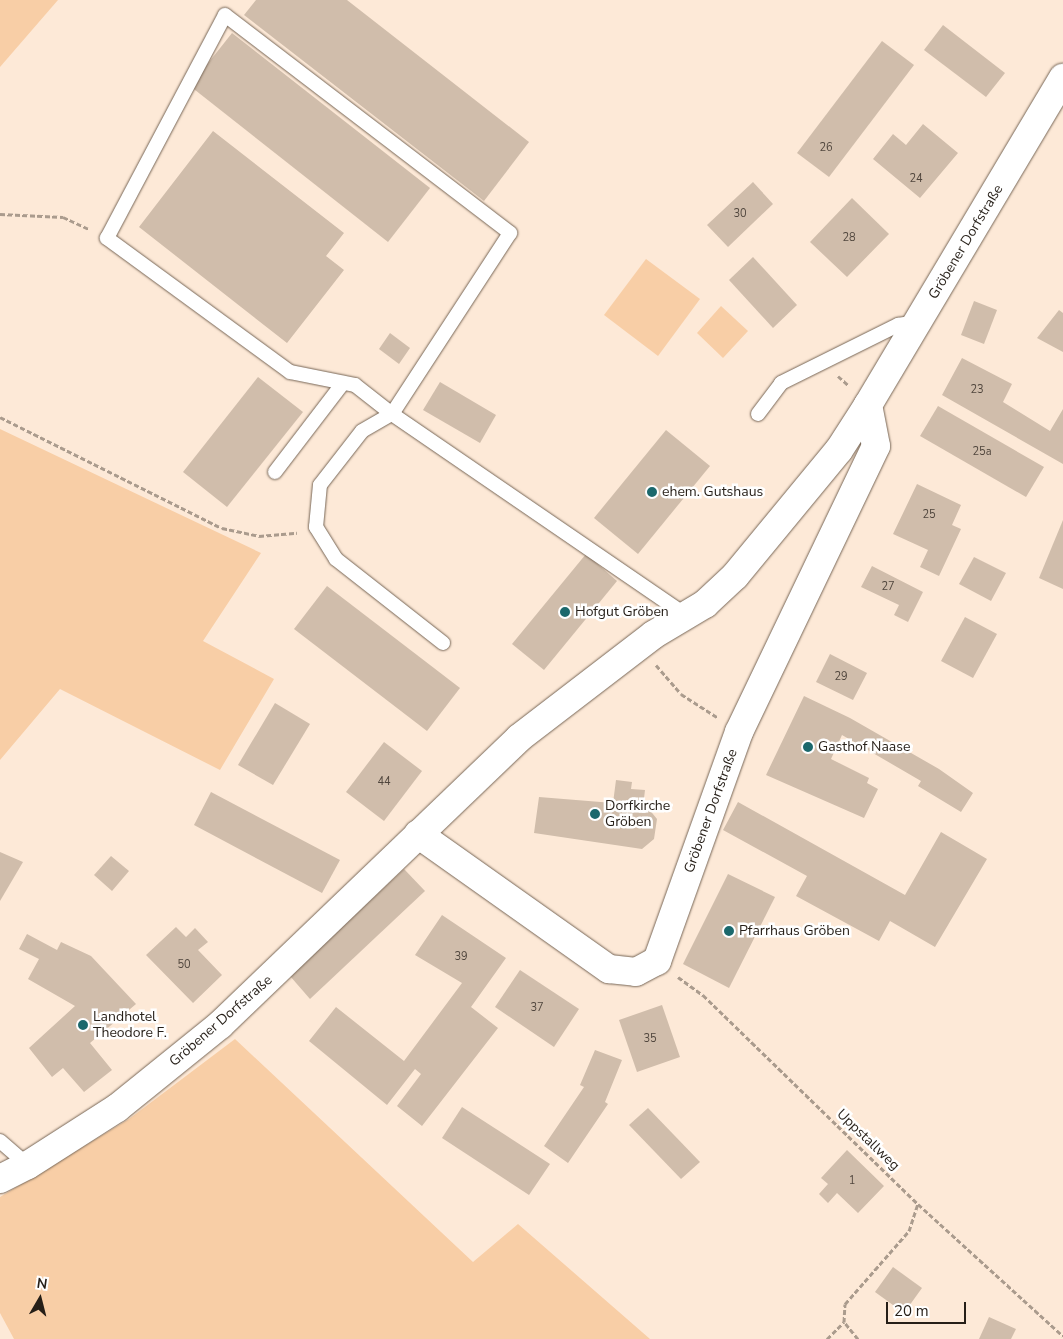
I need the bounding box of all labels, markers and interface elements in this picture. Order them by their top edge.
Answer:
house number: 26 [819,141,833,155]
house number: 24 [909,172,923,186]
street label: Gröbener Dorfstraße [925,182,1007,302]
house number: 30 [733,207,747,221]
house number: 28 [842,231,856,245]
house number: 23 [970,383,984,397]
house number: 25a [972,445,992,459]
place label: ehem. Gutshaus [662,484,763,500]
marker: ehem. Gutshaus [646,486,658,498]
house number: 25 [922,508,936,522]
house number: 27 [881,580,895,594]
place label: Hofgut Gröben [575,604,669,620]
marker: Hofgut Gröben [559,606,571,618]
house number: 29 [834,670,848,684]
place label: Gasthof Naase [818,739,910,755]
marker: Gasthof Naase [802,741,814,753]
street label: Gröbener Dorfstraße [681,747,741,875]
house number: 44 [377,775,391,789]
place label: Dorfkirche Gröben [605,798,670,830]
marker: Dorfkirche Gröben [589,808,601,820]
place label: Pfarrhaus Gröben [739,923,850,939]
marker: Pfarrhaus Gröben [723,925,735,937]
house number: 39 [454,950,468,964]
house number: 50 [177,958,191,972]
street label: Gröbener Dorfstraße [166,972,276,1070]
house number: 37 [530,1001,544,1015]
place label: Landhotel Theodore F. [93,1009,167,1042]
marker: Landhotel Theodore F. [77,1019,89,1031]
house number: 35 [643,1032,657,1046]
street label: Uppstallweg [833,1106,903,1174]
house number: 1 [849,1174,855,1188]
north arrow [15,1274,65,1324]
text: N [36,1274,49,1294]
scale bar [888,1292,968,1324]
text: 20 m [894,1301,929,1321]

